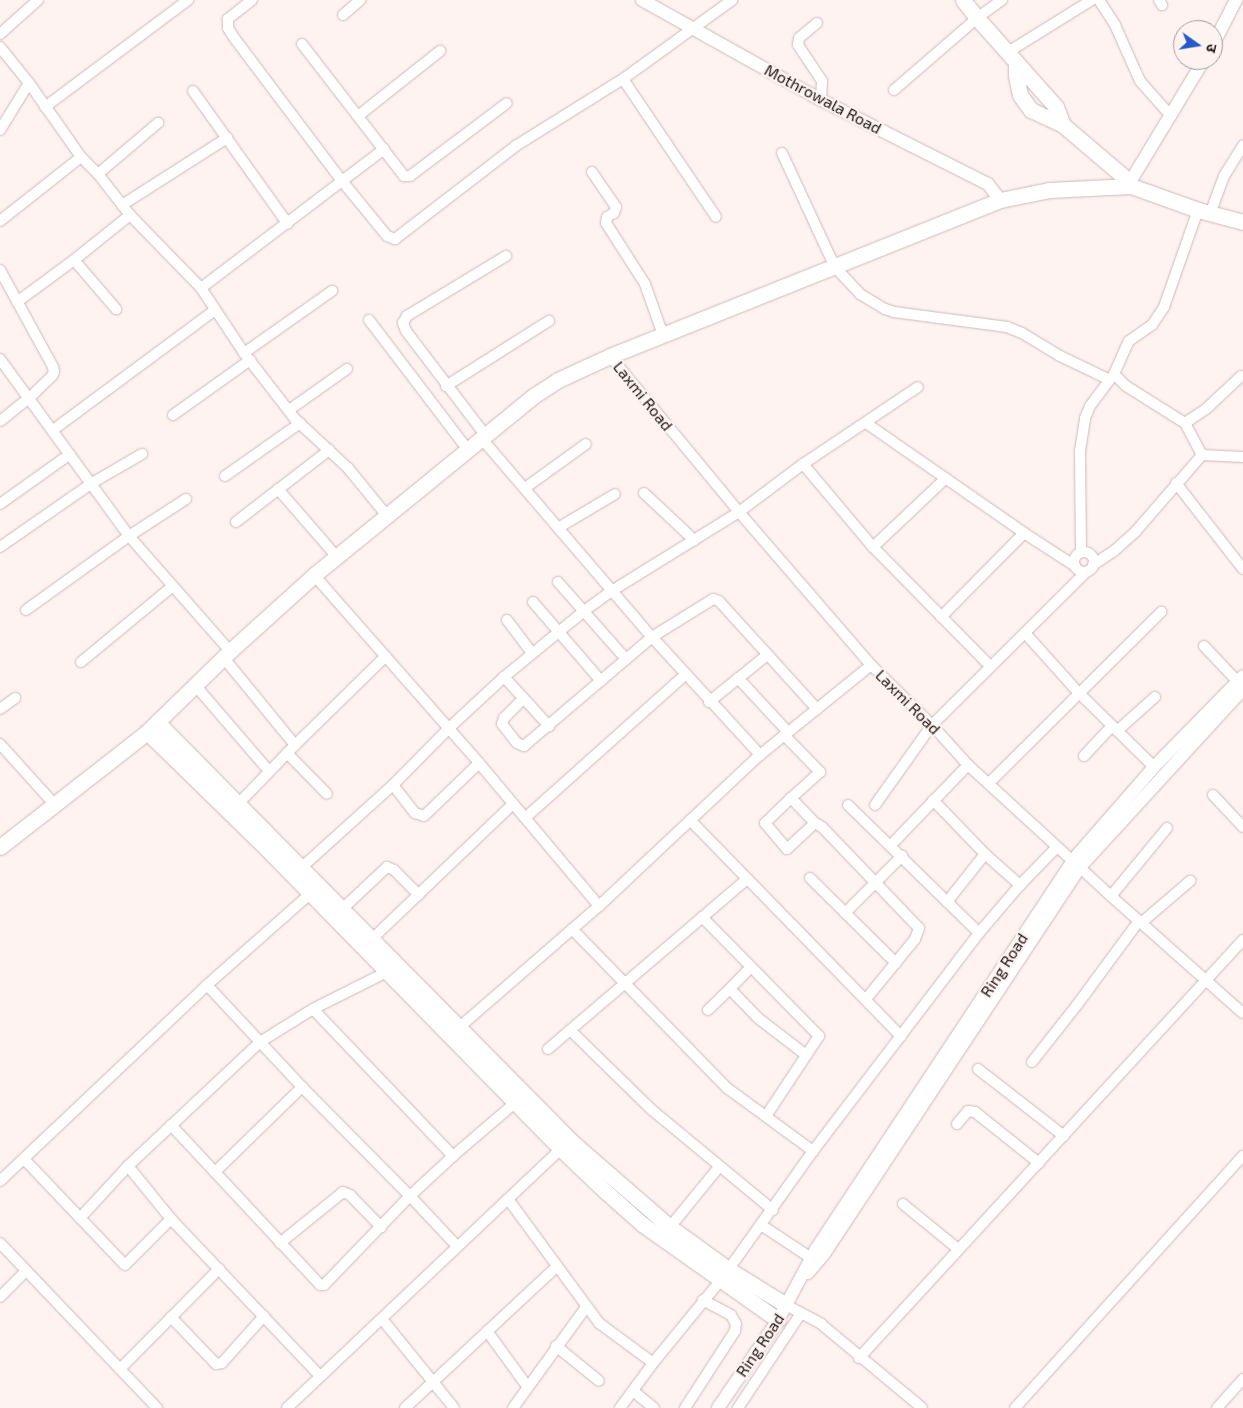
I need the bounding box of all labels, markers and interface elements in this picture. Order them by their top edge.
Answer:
north arrow [1173,20,1223,70]
text: उ [1203,42,1221,54]
street label: Mothrowala Road [761,60,885,138]
street label: Laxmi Road [609,357,677,435]
street label: Laxmi Road [872,666,944,738]
street label: Ring Road [976,929,1032,1001]
street label: Ring Road [732,1310,788,1380]

